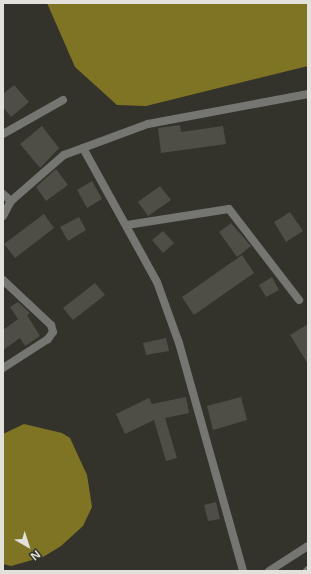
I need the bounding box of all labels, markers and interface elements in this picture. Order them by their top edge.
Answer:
north arrow [8,526,48,566]
text: N [28,547,44,564]

